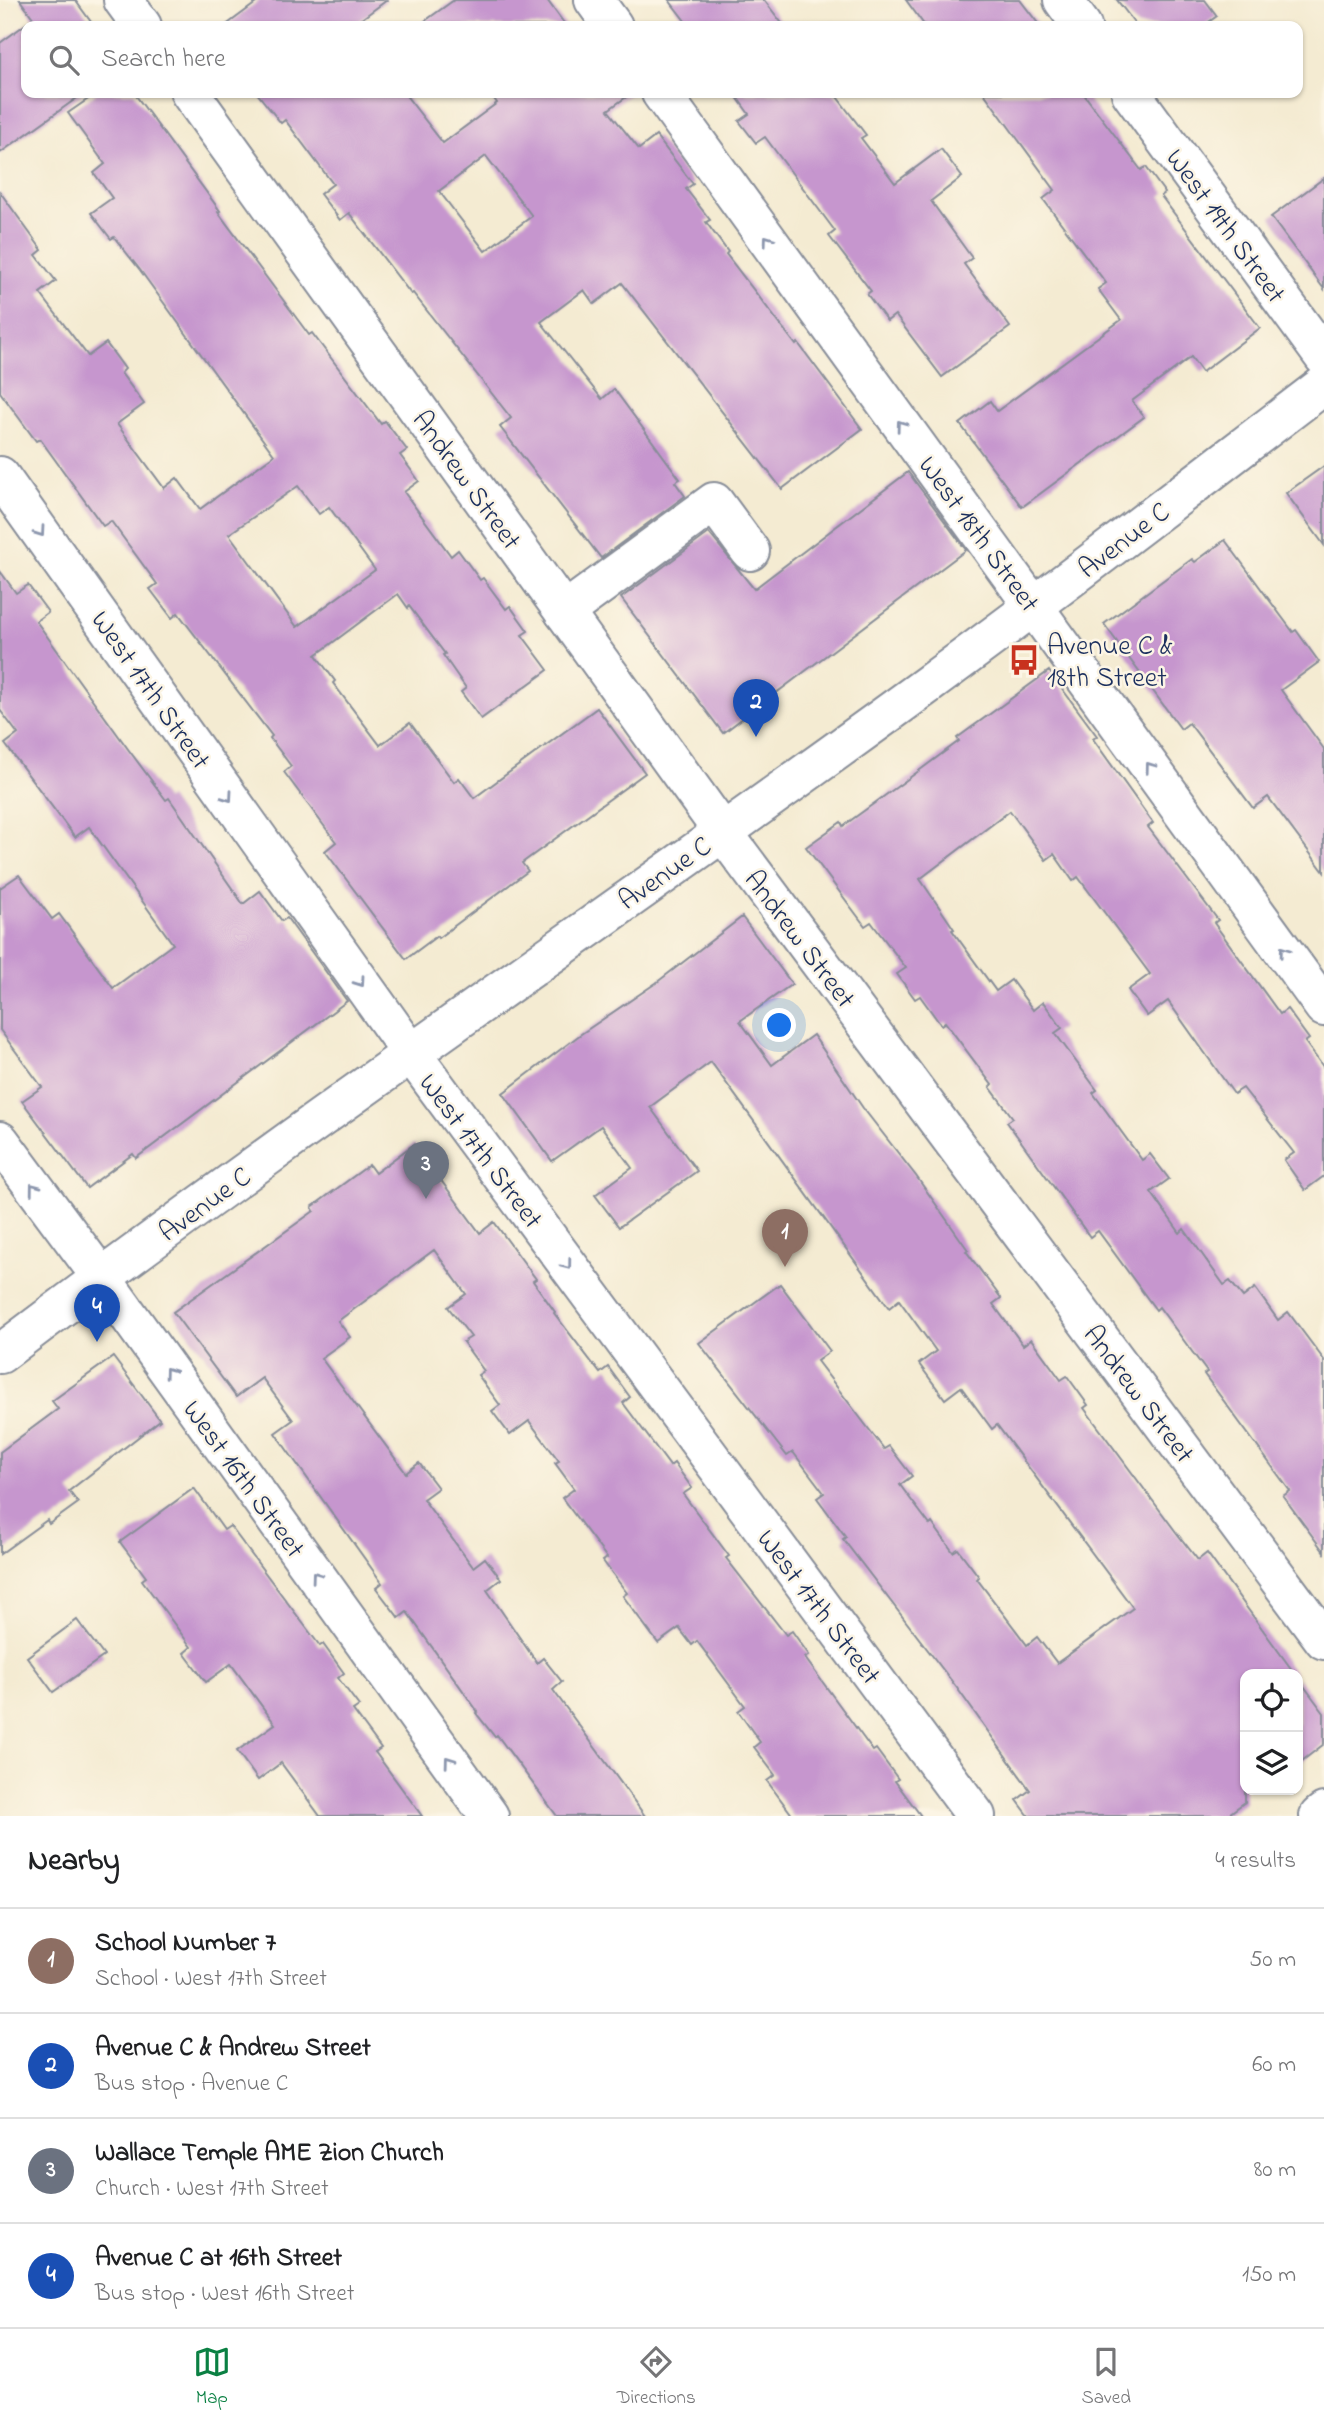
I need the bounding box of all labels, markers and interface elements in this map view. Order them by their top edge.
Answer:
search box [21,21,1303,98]
icon: search [45,41,83,79]
text: Search here [101,41,226,79]
street label: West 19th Street [1154,141,1294,313]
one-way arrow [764,235,776,248]
street label: Andrew Street [400,403,530,559]
one-way arrow [897,420,910,432]
street label: West 18th Street [906,448,1048,622]
street label: Avenue C [1070,493,1180,590]
one-way arrow [31,524,44,537]
street label: West 17th Street [79,603,219,779]
place label: Avenue C & 18th Street [1047,627,1173,700]
bus stop icon: Avenue C & 18th Street [1007,643,1041,677]
pin: 2 [733,679,779,737]
one-way arrow [1146,762,1158,775]
one-way arrow [220,789,232,802]
street label: Avenue C [611,828,721,922]
street label: Andrew Street [732,862,864,1018]
one-way arrow [1280,946,1292,959]
one-way arrow [352,974,364,987]
your location [762,1008,796,1042]
street label: West 17th Street [407,1066,551,1239]
pin: 3 [403,1141,449,1199]
street label: Avenue C [151,1158,261,1254]
one-way arrow [30,1183,43,1196]
pin: 1 [762,1209,808,1267]
one-way arrow [559,1257,572,1269]
pin: 4 [74,1284,120,1342]
street label: Andrew Street [1071,1317,1203,1473]
one-way arrow [165,1367,177,1380]
street label: West 16th Street [171,1393,314,1568]
street label: West 17th Street [745,1522,889,1695]
one-way arrow [312,1571,324,1584]
map controls [1240,1669,1303,1795]
button: locate [1240,1669,1303,1732]
button: layers [1240,1732,1303,1795]
one-way arrow [445,1756,457,1769]
text: Nearby [28,1840,120,1884]
text: 4 results [1215,1845,1296,1878]
text: School Number 7 [95,1925,276,1963]
text: 1 [47,1944,55,1977]
text: 50 m [1249,1944,1296,1977]
text: School · West 17th Street [95,1963,327,1996]
text: Avenue C & Andrew Street [95,2030,371,2068]
text: 2 [45,2049,57,2082]
text: 60 m [1252,2049,1296,2082]
text: Bus stop · Avenue C [95,2068,288,2101]
text: Wallace Temple AME Zion Church [95,2135,444,2173]
text: 3 [46,2154,56,2187]
text: 80 m [1254,2154,1296,2187]
text: Church · West 17th Street [95,2173,329,2206]
text: Avenue C at 16th Street [95,2240,342,2278]
text: 4 [46,2259,56,2292]
text: 150 m [1242,2259,1296,2292]
text: Bus stop · West 16th Street [95,2278,354,2311]
tab: Map [193,2343,231,2412]
tab: Directions [617,2343,696,2412]
tab: Saved [1082,2343,1131,2412]

